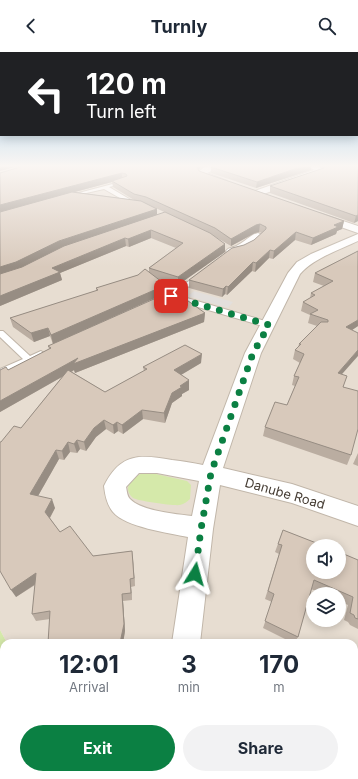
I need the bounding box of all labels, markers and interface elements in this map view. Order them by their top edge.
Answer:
icon: back [20,15,42,37]
icon: search [316,15,338,37]
text: Turnly [151,16,207,37]
text: 120 m [86,67,167,101]
icon: left [20,68,72,120]
text: Turn left [86,101,156,122]
pin [154,279,188,313]
icon: arrive [160,285,182,307]
street label: Danube Road [243,474,327,512]
map controls [306,539,346,627]
button: sound [306,539,346,579]
position arrow [174,553,216,595]
button: layers [306,587,346,627]
text: 12:01 [59,650,119,679]
text: 3 [181,650,197,679]
text: 170 [259,650,299,679]
text: Arrival [69,679,109,695]
text: min [178,679,200,695]
text: m [273,679,285,695]
button: Exit [20,725,175,771]
button: Share [183,725,338,771]

